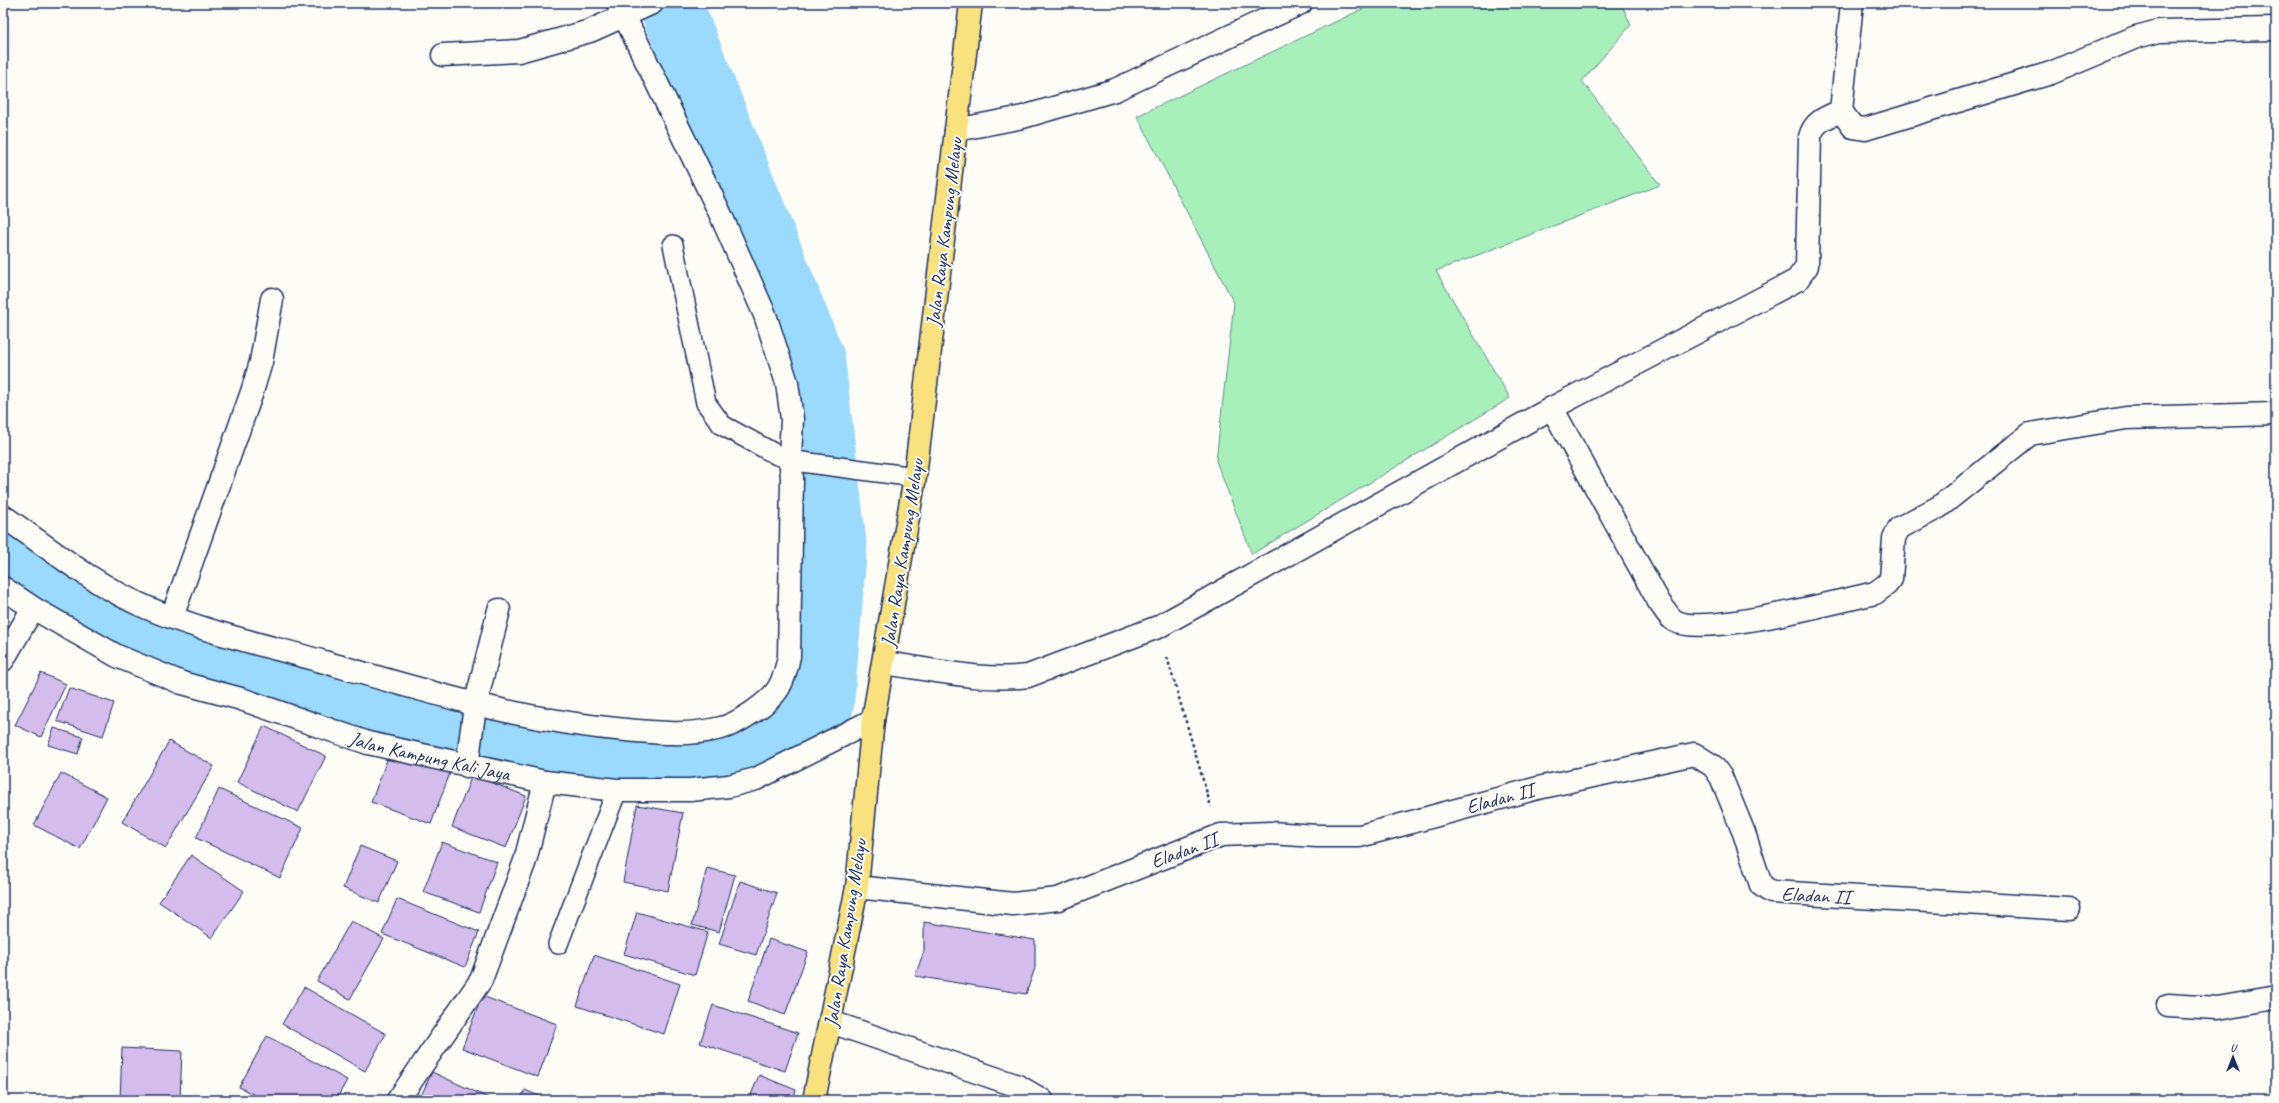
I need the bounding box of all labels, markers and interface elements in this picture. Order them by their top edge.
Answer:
street label: Jalan Raya Kampung Melayu [920,135,969,329]
street label: Jalan Raya Kampung Melayu [875,456,930,650]
street label: Jalan Kampung Kali Jaya [345,725,514,787]
street label: Eladan II [1464,776,1540,819]
street label: Eladan II [1148,826,1225,874]
street label: Jalan Raya Kampung Melayu [818,836,873,1030]
street label: Eladan II [1781,881,1855,910]
north arrow [2213,1037,2253,1077]
text: U [2230,1040,2238,1054]

